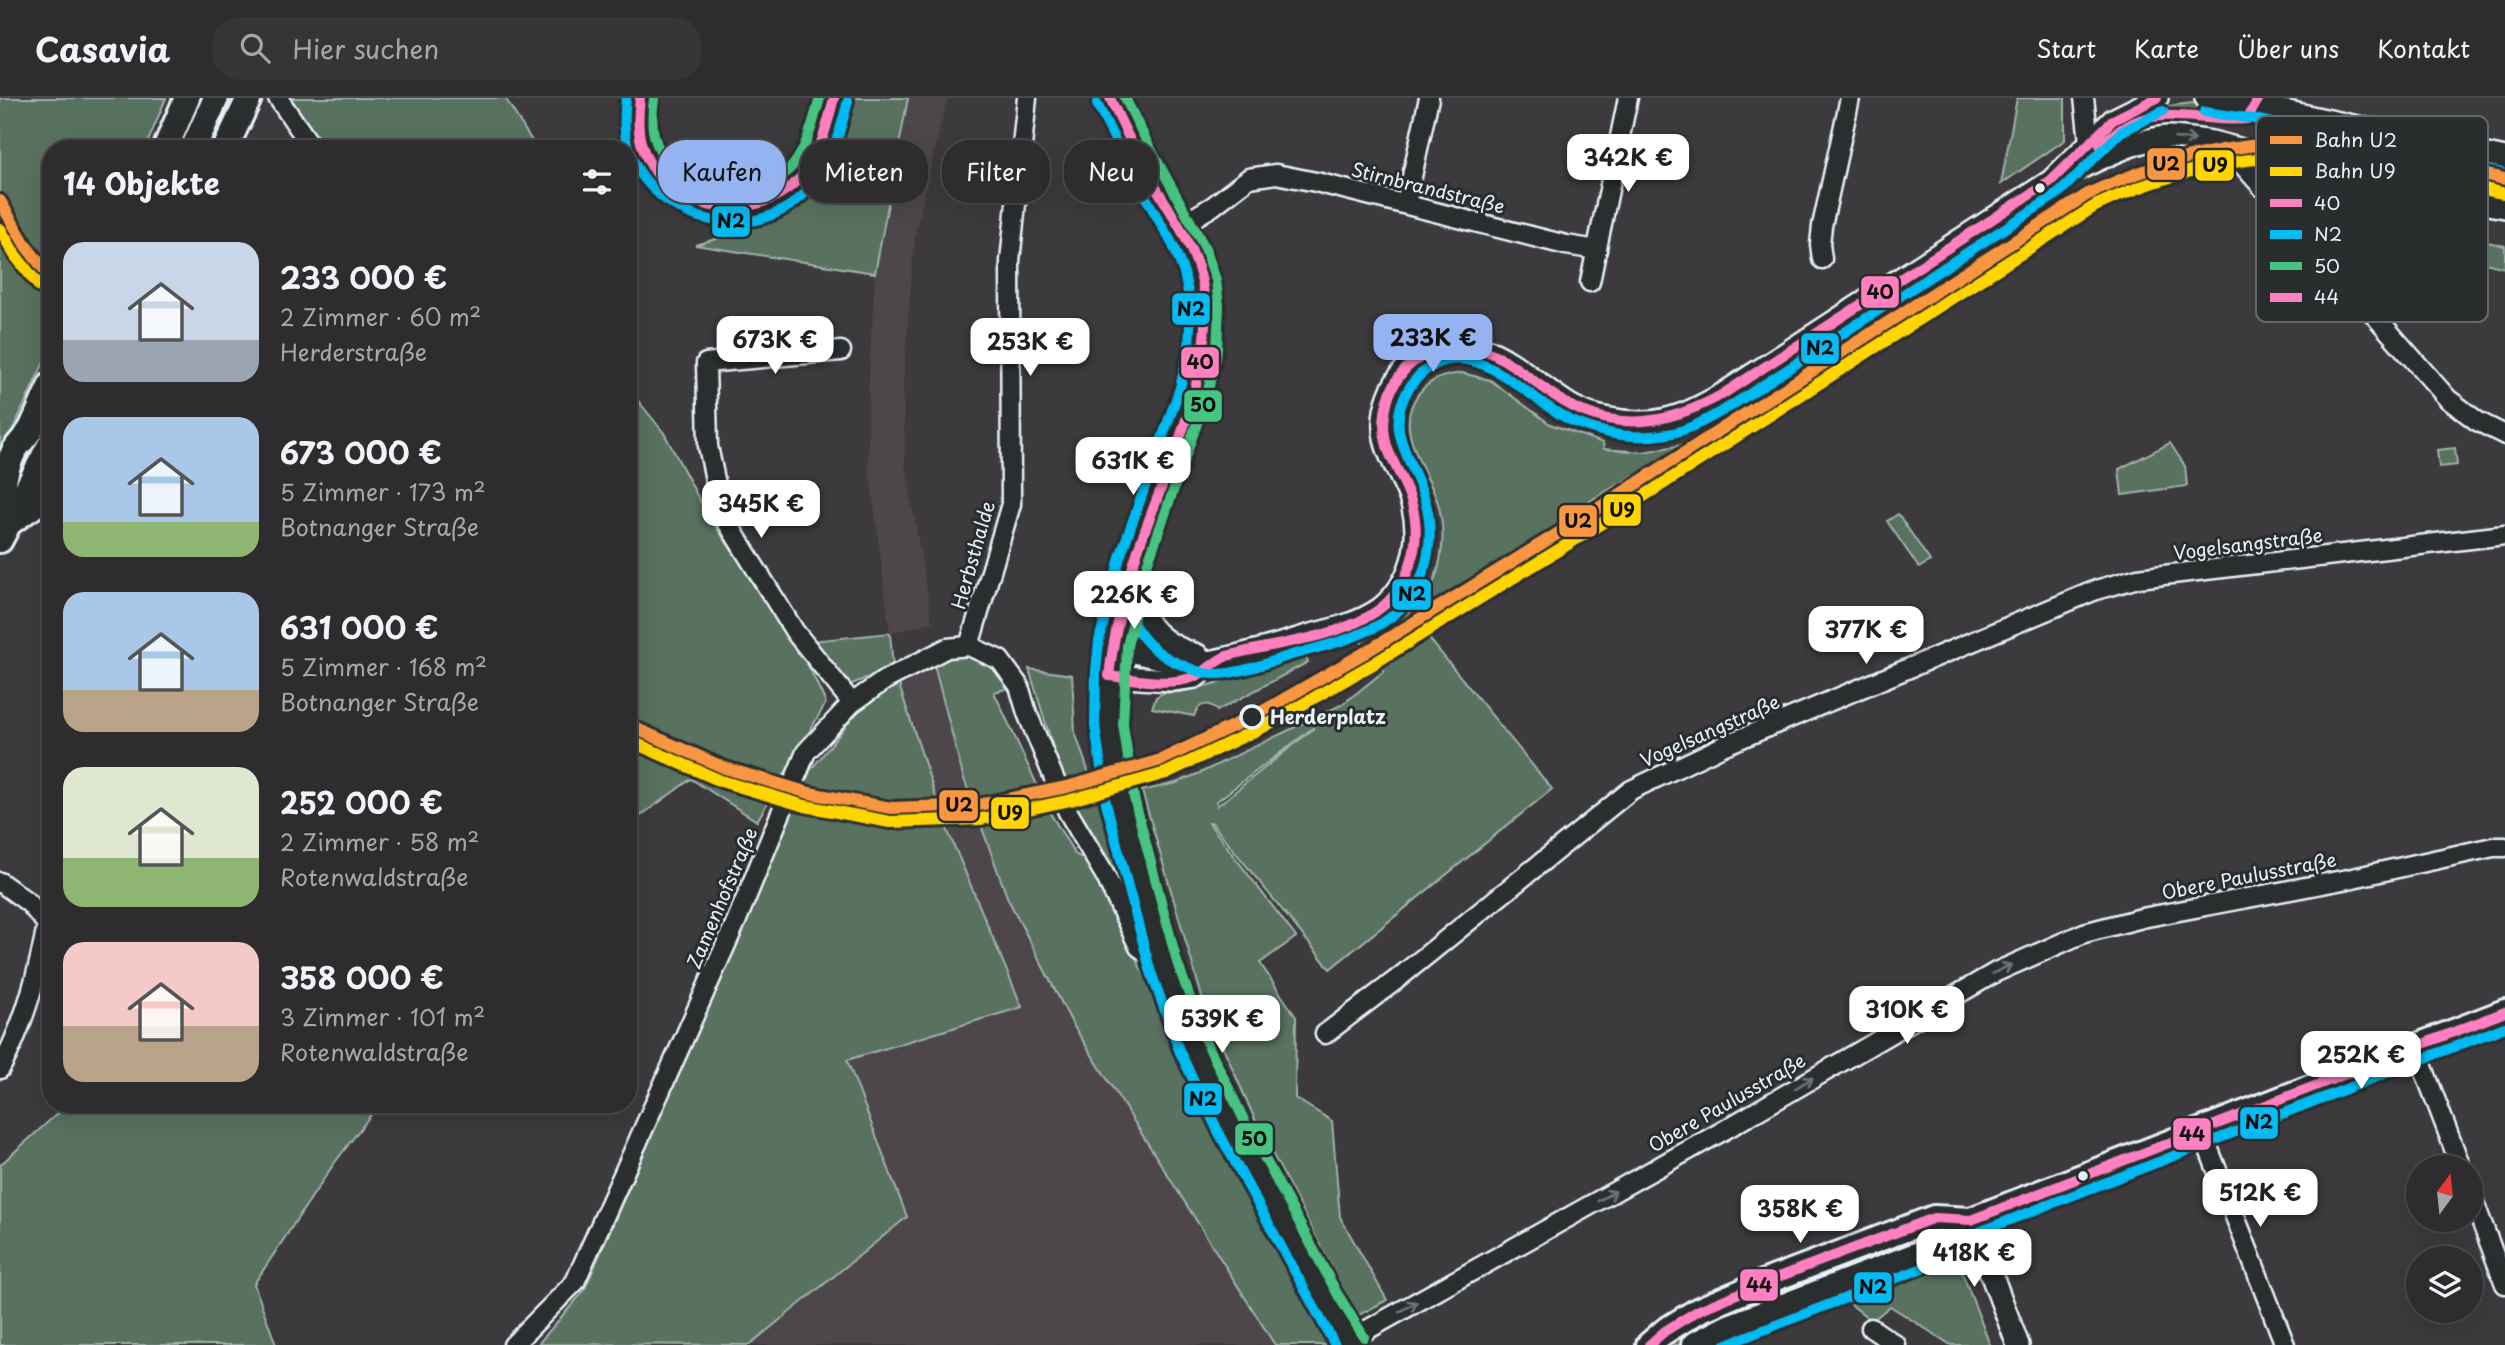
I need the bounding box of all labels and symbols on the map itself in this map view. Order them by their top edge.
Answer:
legend [2256,116,2488,322]
text: Bahn U2 [2314,125,2397,153]
one-way arrow [2173,133,2195,146]
pin: 342K € [1571,134,1685,194]
line badge: U2 [2146,147,2186,181]
text: U2 [2152,149,2180,177]
line badge: U9 [2194,149,2235,182]
text: U9 [2202,150,2228,178]
street label: Stirnbrandstraße [1348,154,1508,220]
text: Bahn U9 [2314,156,2395,184]
unlabelled marker [2033,181,2047,195]
text: 40 [2314,188,2340,216]
line badge: N2 [711,205,751,238]
text: N2 [717,206,745,234]
text: N2 [2314,219,2342,247]
text: 50 [2314,251,2340,279]
line badge: 40 [1860,275,1900,309]
text: 40 [1866,277,1894,305]
text: 44 [2314,282,2339,310]
line badge: N2 [1171,292,1211,326]
text: N2 [1177,294,1205,322]
pin: 233K € [1376,314,1490,374]
pin: 673K € [718,316,832,376]
pin: 253K € [973,318,1087,378]
line badge: N2 [1800,332,1840,365]
text: N2 [1806,333,1834,361]
line badge: 40 [1180,346,1220,379]
text: 40 [1186,347,1214,375]
line badge: 50 [1183,389,1223,423]
text: 50 [1190,390,1216,418]
pin: 631K € [1076,438,1190,497]
pin: 345K € [704,480,818,540]
line badge: U9 [1602,493,1642,527]
text: U9 [1609,495,1635,523]
street label: Herbsthalde [943,497,1001,612]
line badge: U2 [1558,504,1598,538]
text: U2 [1564,506,1592,534]
street label: Vogelsangstraße [2172,520,2324,566]
pin: 226K € [1077,572,1191,631]
line badge: N2 [1391,578,1432,611]
text: N2 [1398,579,1426,607]
pin: 377K € [1809,606,1923,666]
street label: Vogelsangstraße [1635,687,1784,773]
place label: Herderplatz [1270,702,1386,730]
marker: Herderplatz [1240,705,1264,729]
line badge: U2 [938,789,979,822]
text: U2 [945,790,973,818]
line badge: U9 [990,796,1030,830]
text: U9 [997,798,1023,826]
street label: Zamenhofstraße [679,823,763,973]
street label: Obere Paulusstraße [2159,844,2338,906]
one-way arrow [1991,962,2012,976]
pin: 310K € [1850,986,1964,1046]
pin: 539K € [1165,996,1279,1055]
pin: 252K € [2304,1032,2418,1091]
street label: Obere Paulusstraße [1643,1046,1810,1159]
one-way arrow [1794,1076,1814,1090]
line badge: N2 [1183,1082,1223,1116]
text: N2 [1189,1084,1217,1112]
line badge: N2 [2239,1106,2279,1140]
text: N2 [2245,1107,2273,1135]
line badge: 44 [2172,1117,2212,1151]
text: 44 [2179,1119,2205,1147]
line badge: 50 [1234,1122,1274,1156]
text: 50 [1241,1124,1267,1152]
north arrow [2406,1155,2483,1232]
unlabelled marker [2076,1169,2090,1183]
pin: 512K € [2203,1170,2317,1229]
pin: 358K € [1743,1186,1857,1245]
one-way arrow [1597,1189,1617,1203]
pin: 418K € [1917,1230,2031,1289]
line badge: 44 [1739,1268,1779,1302]
text: 44 [1746,1270,1772,1298]
line badge: N2 [1853,1271,1893,1304]
text: N2 [1859,1272,1887,1300]
one-way arrow [1398,1300,1418,1314]

